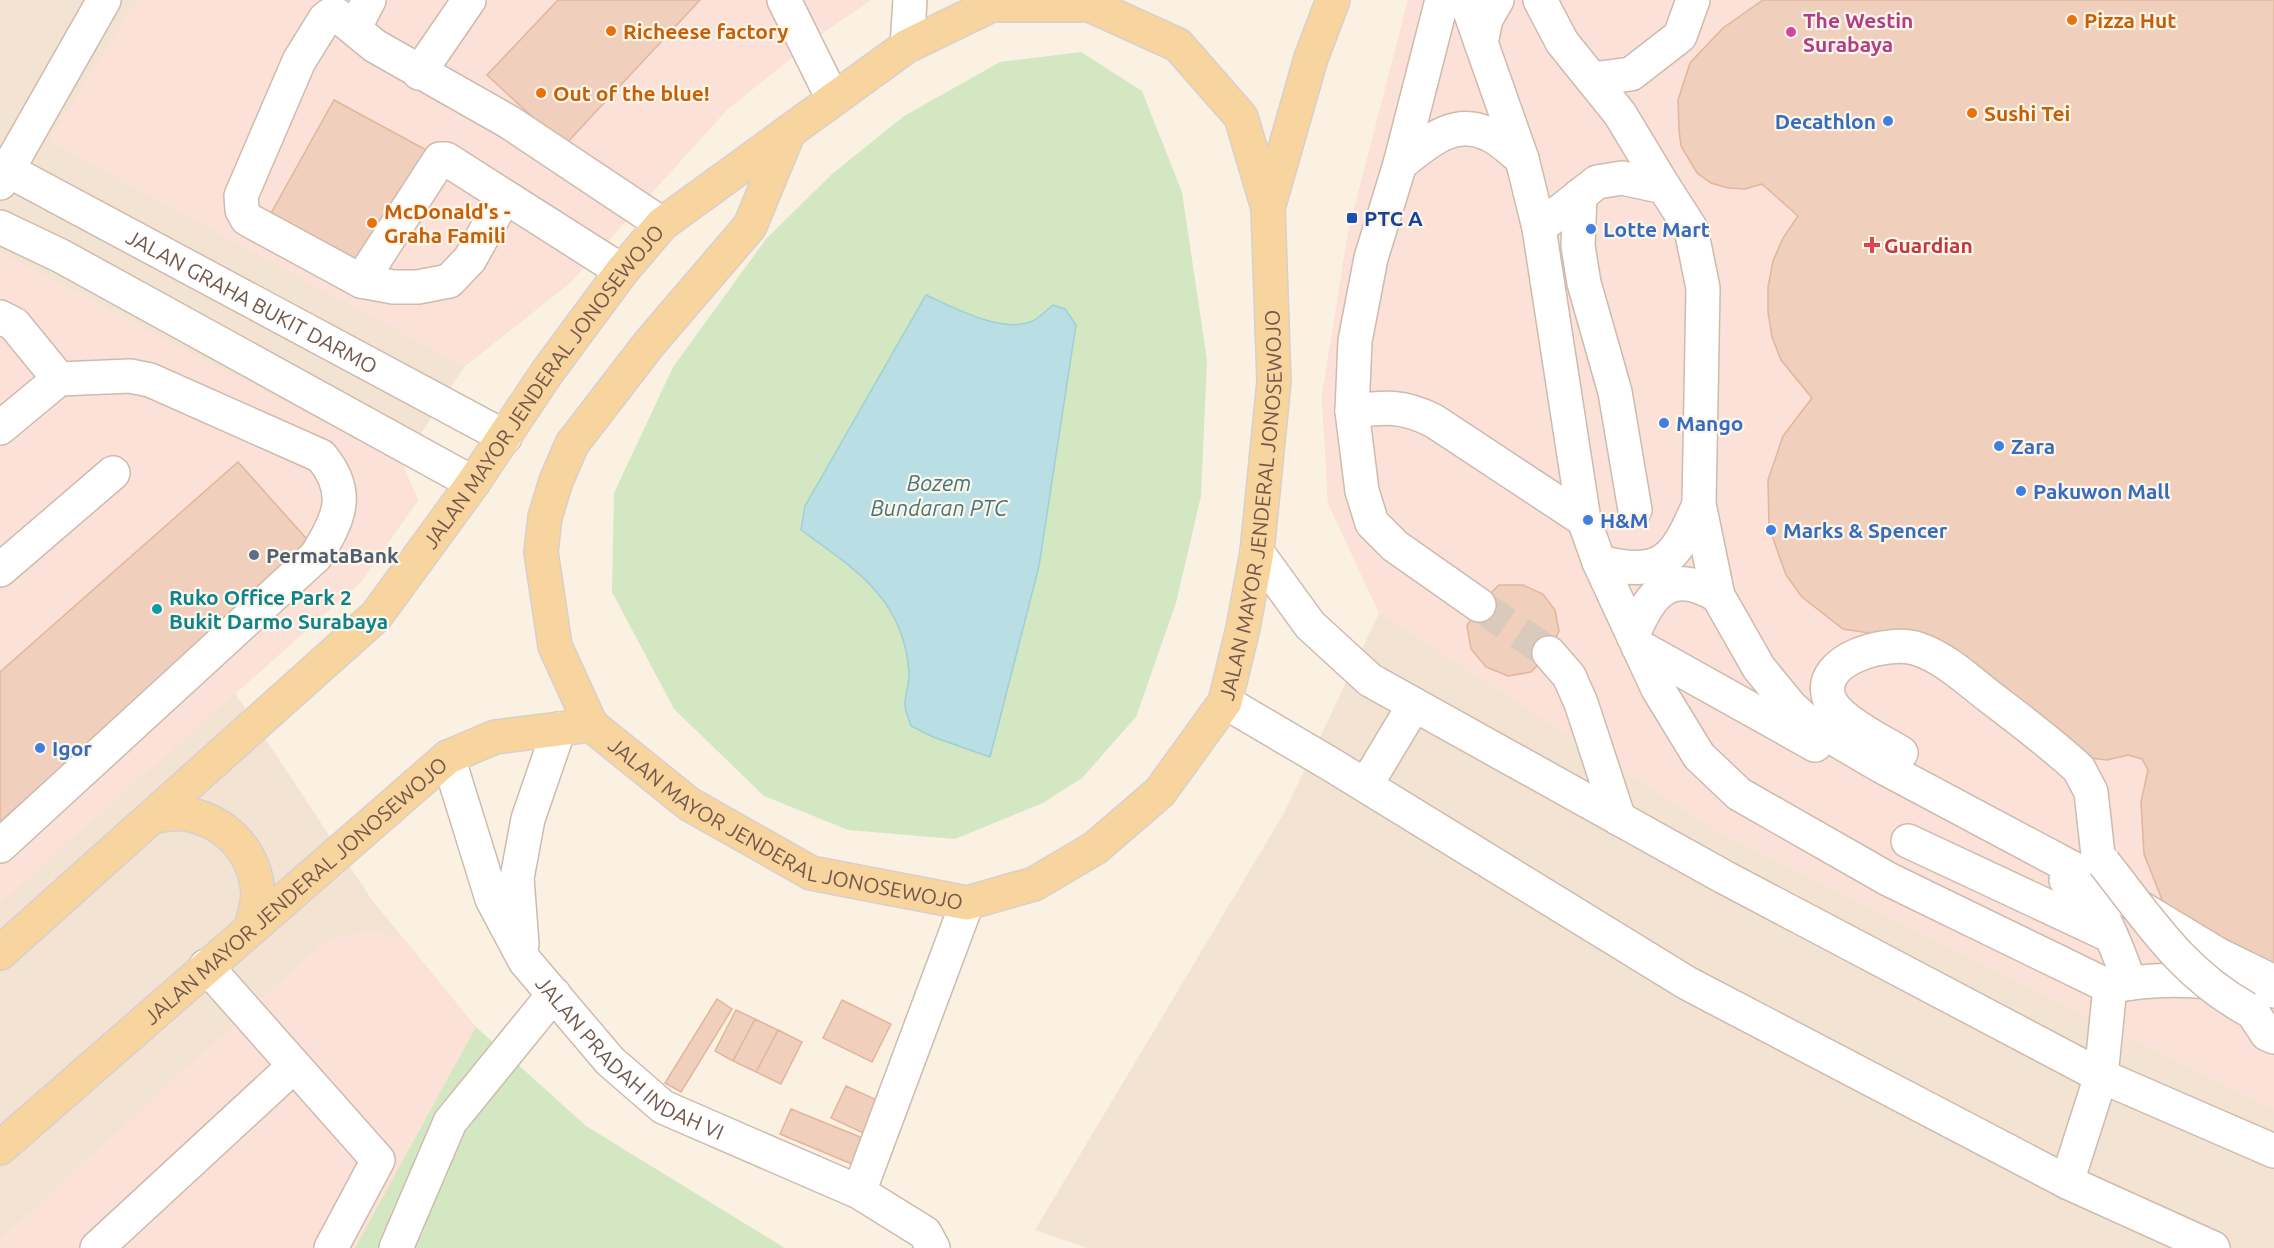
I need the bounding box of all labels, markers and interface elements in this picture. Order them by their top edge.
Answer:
place label: The Westin Surabaya [1803,8,1913,56]
place label: Pizza Hut [2084,8,2176,32]
marker: Pizza Hut [2065,13,2079,27]
place label: Richeese factory [623,19,788,43]
marker: Richeese factory [604,24,618,38]
marker: The Westin Surabaya [1784,25,1798,39]
place label: Out of the blue! [553,81,710,105]
marker: Out of the blue! [534,86,548,100]
place label: Sushi Tei [1984,101,2070,125]
marker: Sushi Tei [1965,106,1979,120]
place label: Decathlon [1775,109,1876,133]
marker: Decathlon [1881,114,1895,128]
place label: McDonald's - Graha Famili [384,199,511,247]
place label: PTC A [1364,206,1423,230]
marker: PTC A [1345,211,1359,225]
marker: McDonald's - Graha Famili [365,216,379,230]
place label: Lotte Mart [1603,217,1710,241]
street label: JALAN MAYOR JENDERAL JONOSEWOJO [418,220,668,553]
marker: Lotte Mart [1584,222,1598,236]
street label: JALAN GRAHA BUKIT DARMO [122,224,382,378]
place label: Guardian [1884,233,1973,257]
marker: Guardian [1865,238,1879,252]
street label: JALAN MAYOR JENDERAL JONOSEWOJO [1214,309,1286,703]
place label: Mango [1676,411,1743,435]
marker: Mango [1657,416,1671,430]
place label: Zara [2011,434,2055,458]
marker: Zara [1992,439,2006,453]
water label: Bozem Bundaran PTC [870,470,1009,520]
place label: Pakuwon Mall [2033,479,2170,503]
marker: Pakuwon Mall [2014,484,2028,498]
place label: H&M [1600,508,1648,532]
marker: H&M [1581,513,1595,527]
place label: Marks & Spencer [1783,518,1948,542]
marker: Marks & Spencer [1764,523,1778,537]
place label: PermataBank [266,543,399,567]
marker: PermataBank [247,548,261,562]
place label: Ruko Office Park 2 Bukit Darmo Surabaya [169,585,388,633]
marker: Ruko Office Park 2 Bukit Darmo Surabaya [150,602,164,616]
street label: JALAN MAYOR JENDERAL JONOSEWOJO [604,732,965,914]
place label: Igor [52,736,92,760]
marker: Igor [33,741,47,755]
street label: JALAN MAYOR JENDERAL JONOSEWOJO [139,752,452,1029]
street label: JALAN PRADAH INDAH VI [531,971,728,1144]

